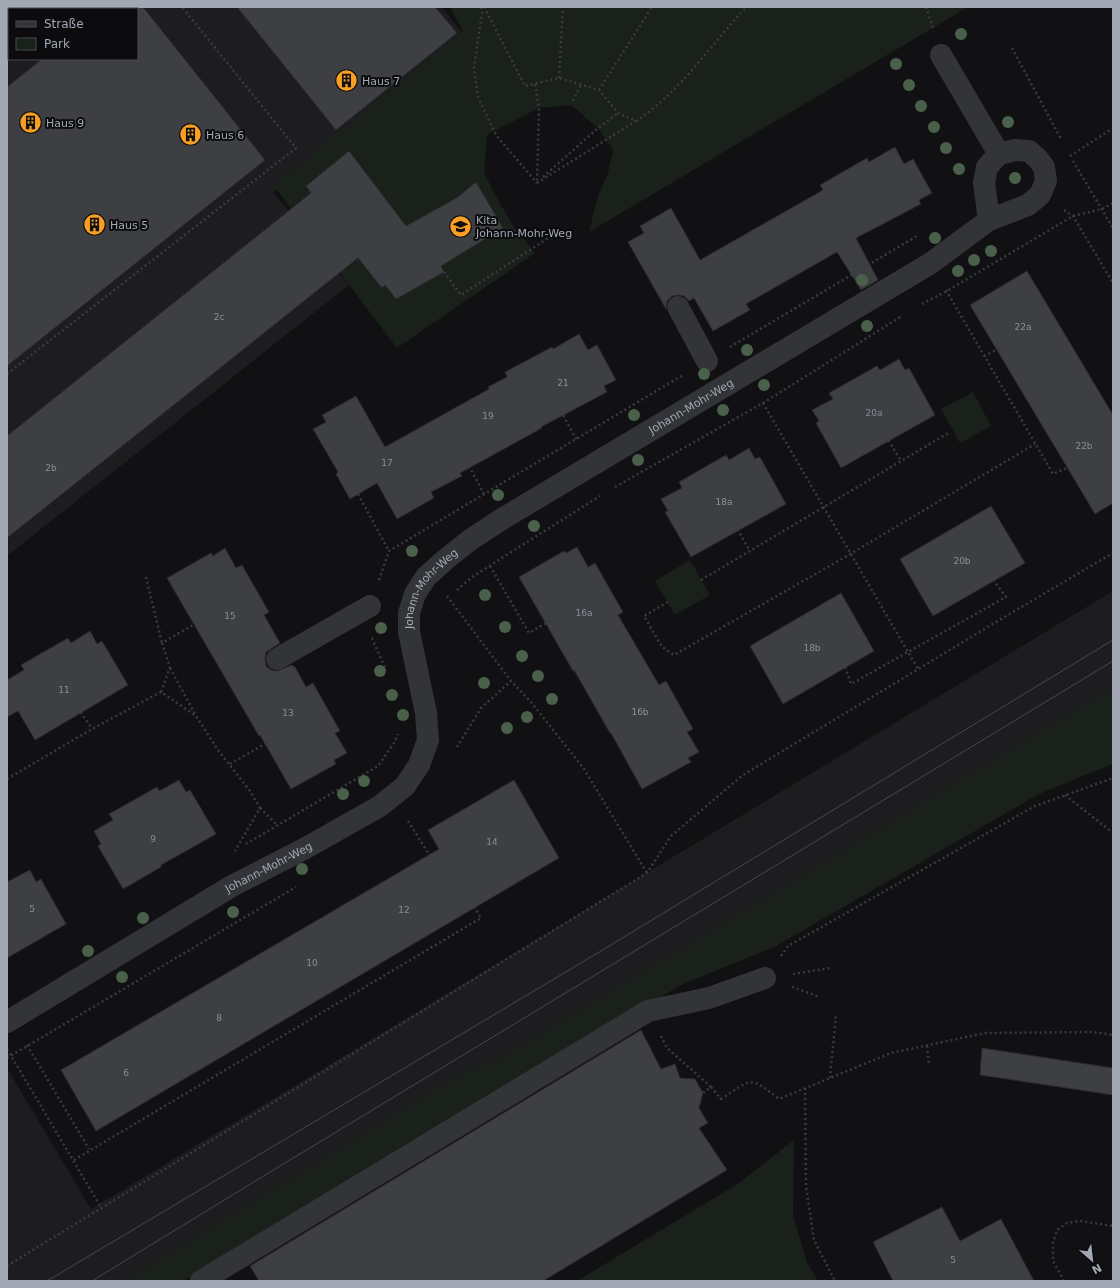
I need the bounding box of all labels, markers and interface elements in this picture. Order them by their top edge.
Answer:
legend [8,8,138,60]
text: Straße [44,17,84,31]
text: Park [44,37,70,51]
building icon: Haus 7 [334,68,360,94]
place label: Haus 7 [362,75,400,88]
building icon: Haus 9 [17,110,43,136]
place label: Haus 9 [46,117,84,130]
building icon: Haus 6 [178,122,204,148]
place label: Haus 6 [206,129,244,142]
building icon: Haus 5 [82,212,108,238]
school or university icon: Kita Johann-Mohr-Weg [448,213,474,239]
place label: Kita Johann-Mohr-Weg [475,214,572,240]
place label: Haus 5 [110,219,148,232]
house number: 2c [214,312,224,322]
house number: 22a [1015,322,1031,332]
street label: Johann-Mohr-Weg [646,376,736,437]
house number: 21 [557,378,569,388]
house number: 20a [866,408,882,418]
house number: 19 [482,411,494,421]
house number: 22b [1075,441,1093,451]
house number: 17 [381,458,393,468]
house number: 2b [45,463,57,473]
house number: 18a [716,497,732,507]
street label: Johann-Mohr-Weg [403,546,461,630]
house number: 20b [953,556,971,566]
house number: 16a [576,608,592,618]
house number: 15 [224,611,236,621]
house number: 18b [803,643,821,653]
house number: 11 [58,685,70,695]
house number: 16b [631,707,649,717]
house number: 13 [282,708,294,718]
house number: 9 [150,834,156,844]
house number: 14 [486,837,498,847]
street label: Johann-Mohr-Weg [222,840,315,896]
house number: 5 [29,904,35,914]
house number: 12 [398,905,410,915]
house number: 10 [306,958,318,968]
house number: 8 [216,1013,222,1023]
house number: 6 [123,1068,129,1078]
north arrow [1072,1240,1112,1280]
house number: 5 [950,1255,956,1265]
text: N [1089,1260,1104,1276]

